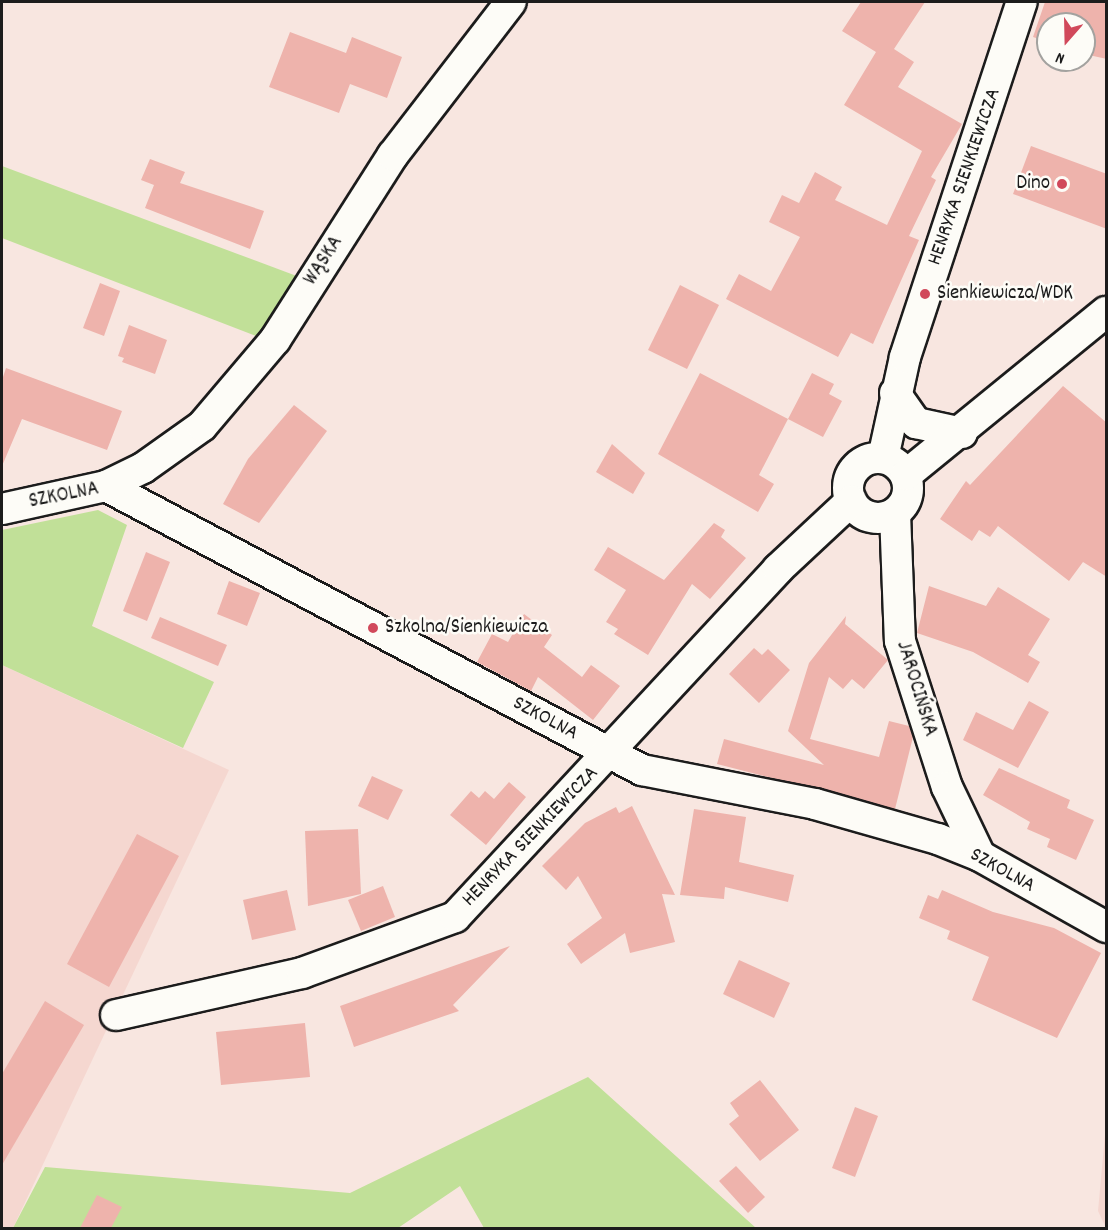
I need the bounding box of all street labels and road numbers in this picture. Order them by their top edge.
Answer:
street label: HENRYKA SIENKIEWICZA [923,85,1007,269]
street label: WĄSKA [299,232,349,290]
street label: SZKOLNA [27,477,101,515]
street label: JAROCIŃSKA [890,638,942,740]
street label: SZKOLNA [508,691,582,747]
street label: HENRYKA SIENKIEWICZA [457,761,605,913]
street label: SZKOLNA [965,843,1039,899]

